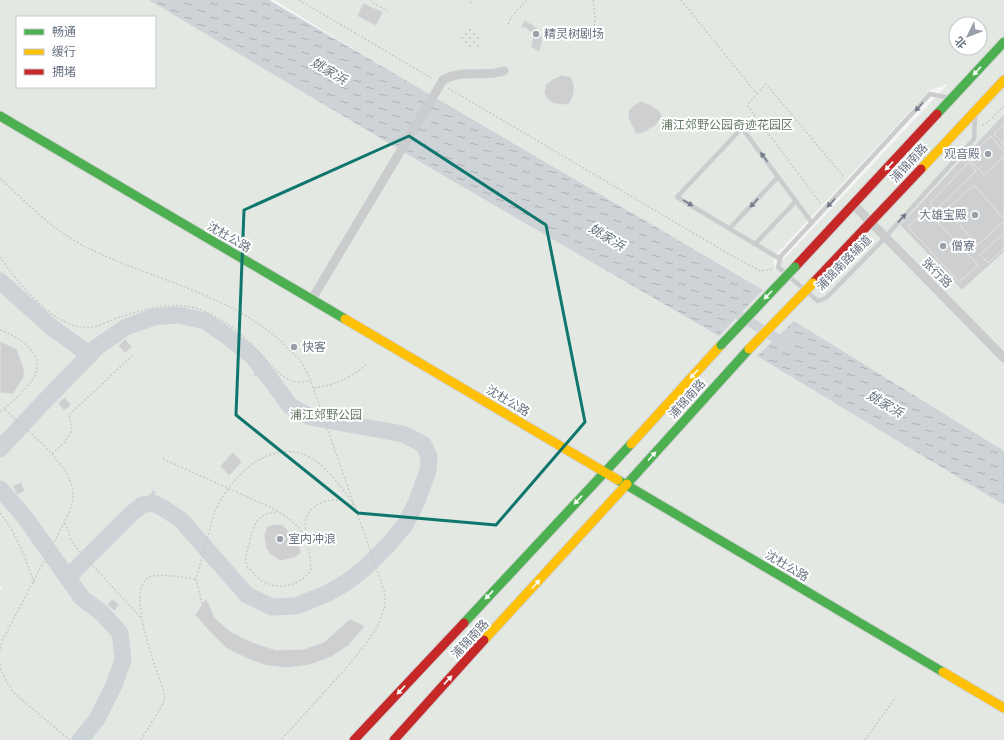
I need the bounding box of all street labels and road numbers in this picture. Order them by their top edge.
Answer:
street label: 浦锦南路 [888,141,930,185]
street label: 沈杜公路 [205,219,253,255]
street label: 浦锦南路辅道 [814,233,874,293]
street label: 张行路 [919,255,955,291]
street label: 浦锦南路 [666,376,708,422]
street label: 沈杜公路 [484,383,532,419]
street label: 沈杜公路 [763,548,811,584]
street label: 浦锦南路 [449,617,491,661]

